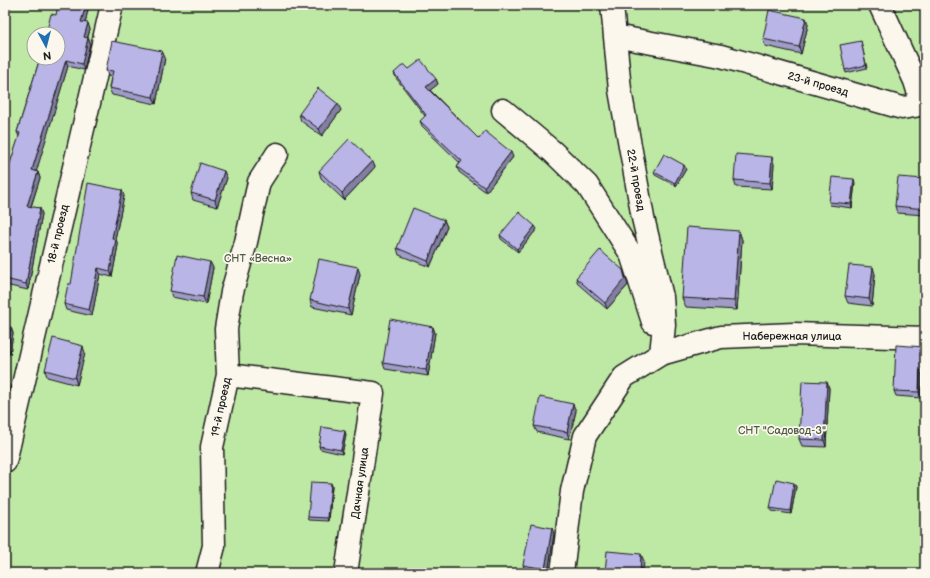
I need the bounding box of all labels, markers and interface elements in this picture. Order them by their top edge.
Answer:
north arrow [26,26,66,66]
text: N [42,48,52,62]
street label: 23-й проезд [786,69,850,99]
street label: 22-й проезд [624,148,648,212]
street label: 18-й проезд [45,203,71,265]
park label: СНТ «Весна» [224,252,292,265]
street label: Набережная улица [742,330,842,343]
street label: 19-й проезд [208,376,234,438]
park label: СНТ "Садовод-3" [738,424,826,437]
street label: Дачная улица [349,446,372,520]

